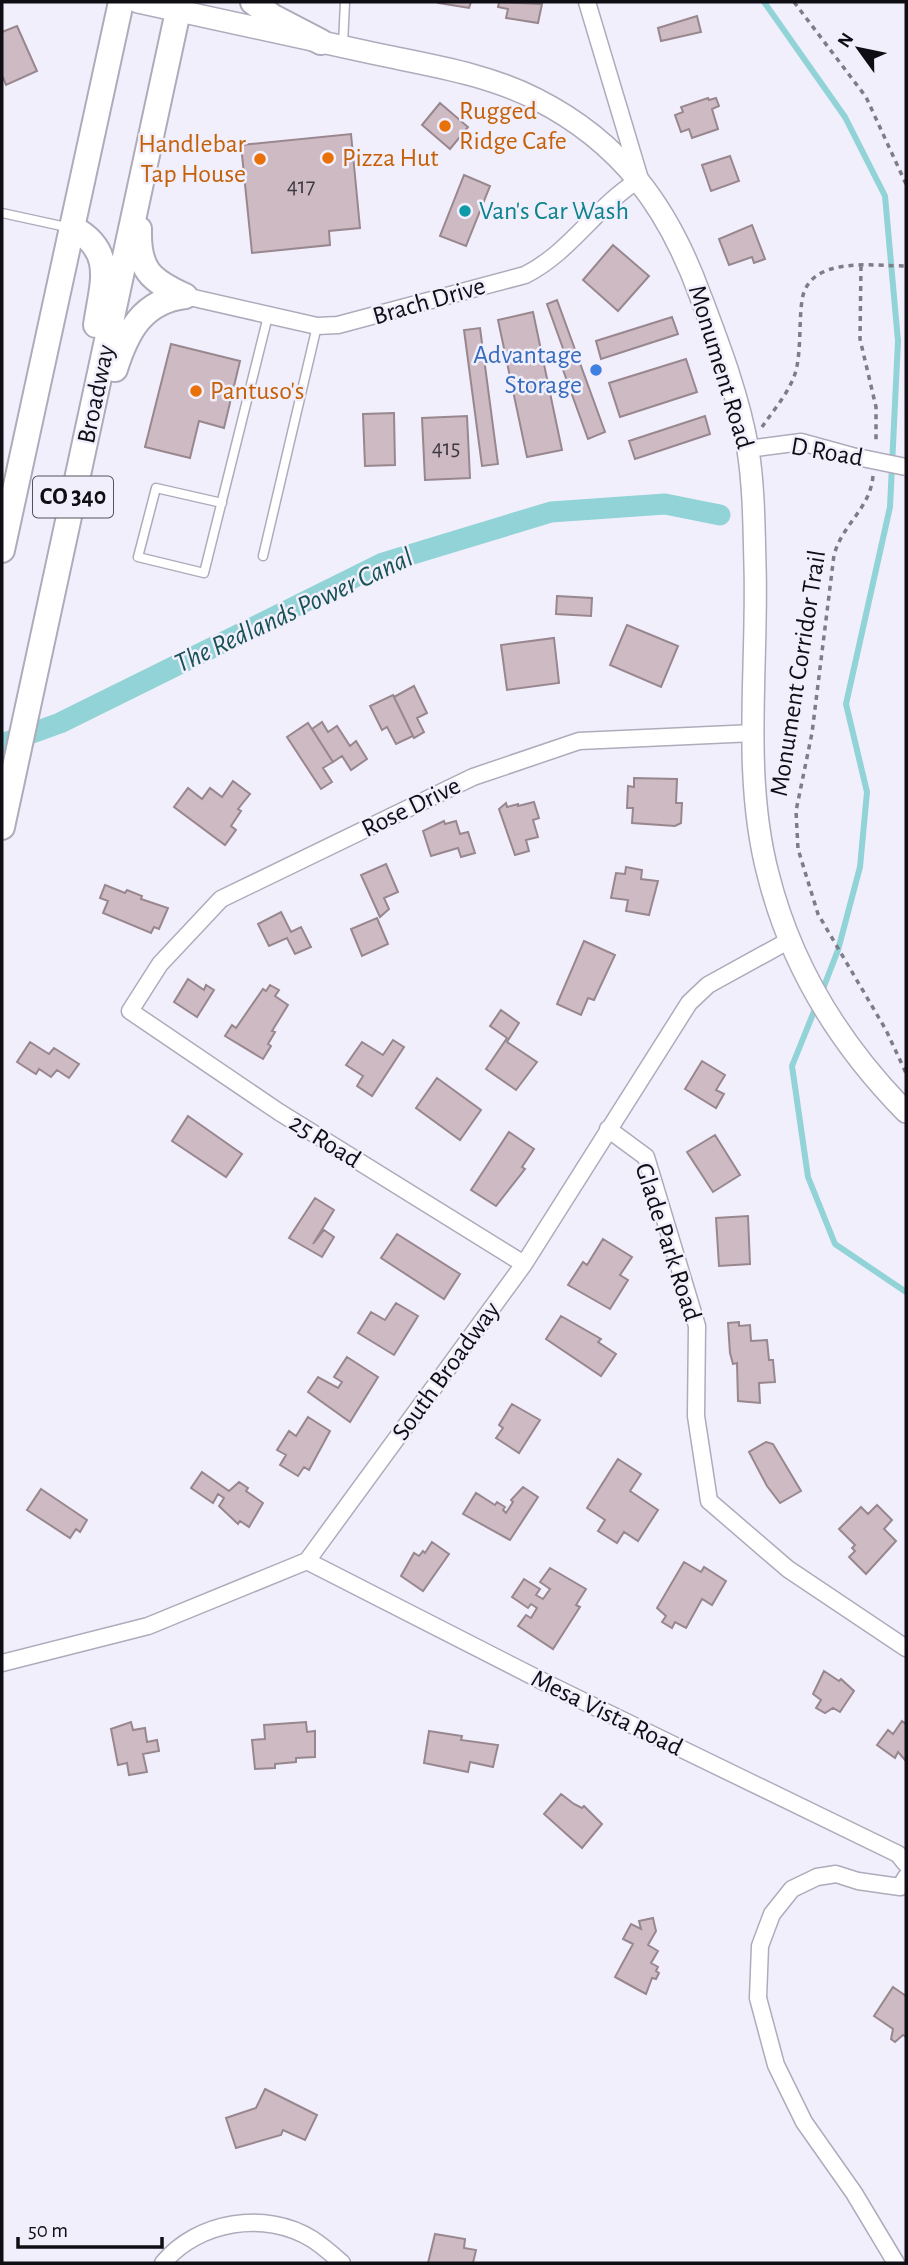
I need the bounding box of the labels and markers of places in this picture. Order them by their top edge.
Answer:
place label: Rugged Ridge Cafe [459,98,567,154]
marker: Rugged Ridge Cafe [437,118,453,134]
place label: Handlebar Tap House [138,131,247,187]
place label: Pizza Hut [342,145,439,171]
marker: Pizza Hut [320,150,336,166]
marker: Handlebar Tap House [252,151,268,167]
place label: Van's Car Wash [479,198,629,224]
marker: Van's Car Wash [457,203,473,219]
place label: Advantage Storage [473,342,582,398]
marker: Advantage Storage [588,362,604,378]
place label: Pantuso's [210,378,304,404]
marker: Pantuso's [188,383,204,399]

